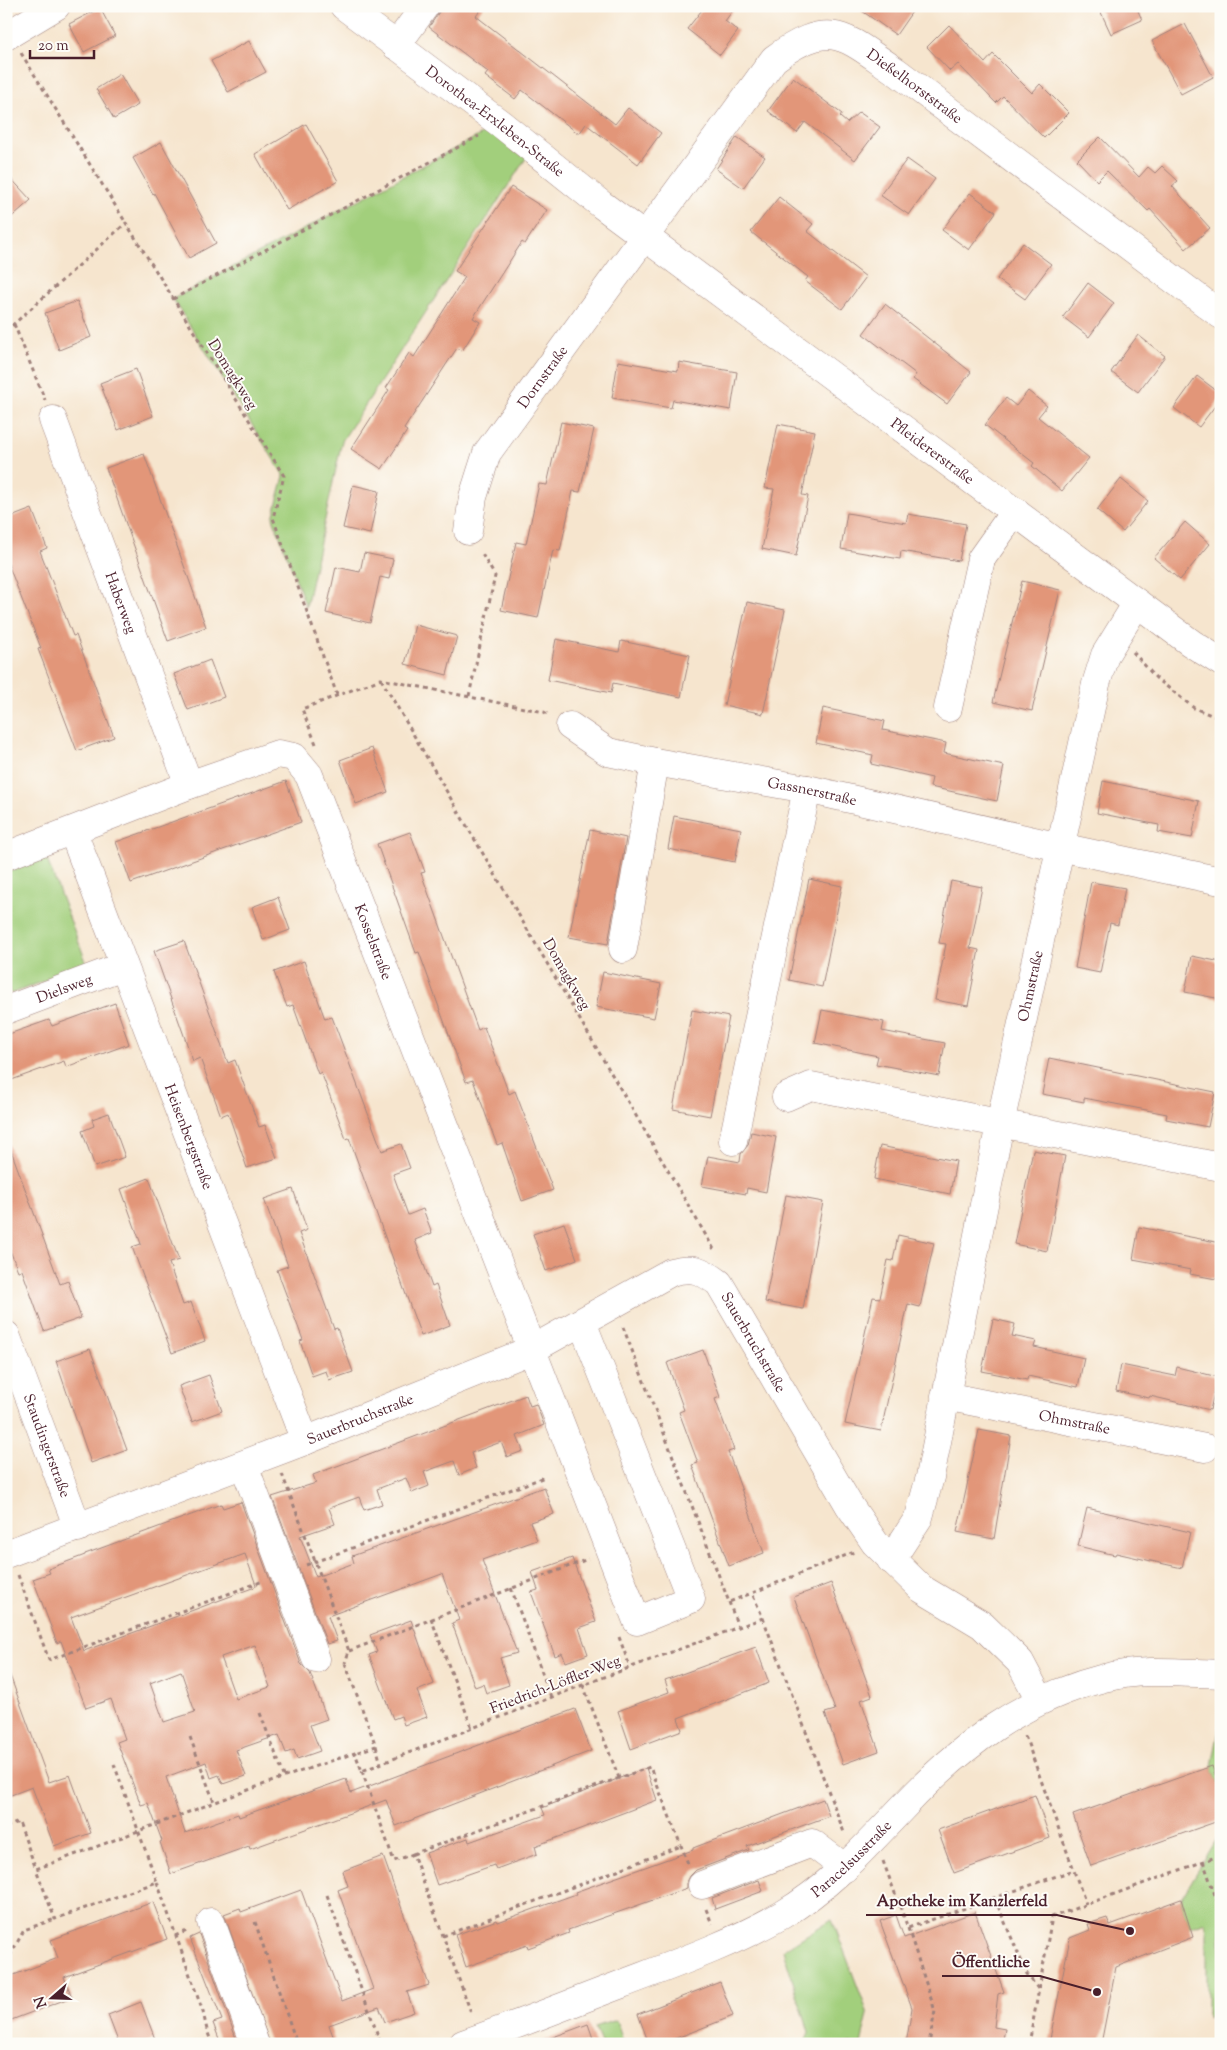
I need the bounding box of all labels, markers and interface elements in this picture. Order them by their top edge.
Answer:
scale bar [30,28,94,60]
text: 20 m [38,36,69,57]
street label: Dießelhorststraße [862,45,966,130]
street label: Dorothea-Erxleben-Straße [420,62,568,183]
street label: Domagkweg [202,336,262,414]
street label: Dornstraße [514,342,574,413]
street label: Pfleidererstraße [886,414,978,490]
street label: Haberweg [99,569,141,637]
street label: Gassnerstraße [766,773,859,812]
street label: Kosselstraße [348,901,396,983]
street label: Domagkweg [537,935,595,1014]
street label: Ohmstraße [1014,949,1050,1024]
street label: Dielsweg [34,970,96,1010]
street label: Heisenbergstraße [158,1081,217,1193]
street label: Sauerbruchstraße [715,1289,790,1397]
street label: Sauerbruchstraße [304,1389,417,1451]
street label: Staudingerstraße [17,1391,75,1501]
street label: Ohmstraße [1037,1406,1112,1441]
street label: Friedrich-Löffler-Weg [487,1651,624,1720]
street label: Paracelsusstraße [808,1816,897,1903]
callout: Apotheke im Kanzlerfeld [866,1884,1057,1915]
text: Apotheke im Kanzlerfeld [876,1891,1048,1914]
callout: Öffentliche [942,1945,1040,1976]
text: Öffentliche [952,1951,1031,1975]
north arrow [28,1972,78,2022]
text: N [30,1993,53,2010]

